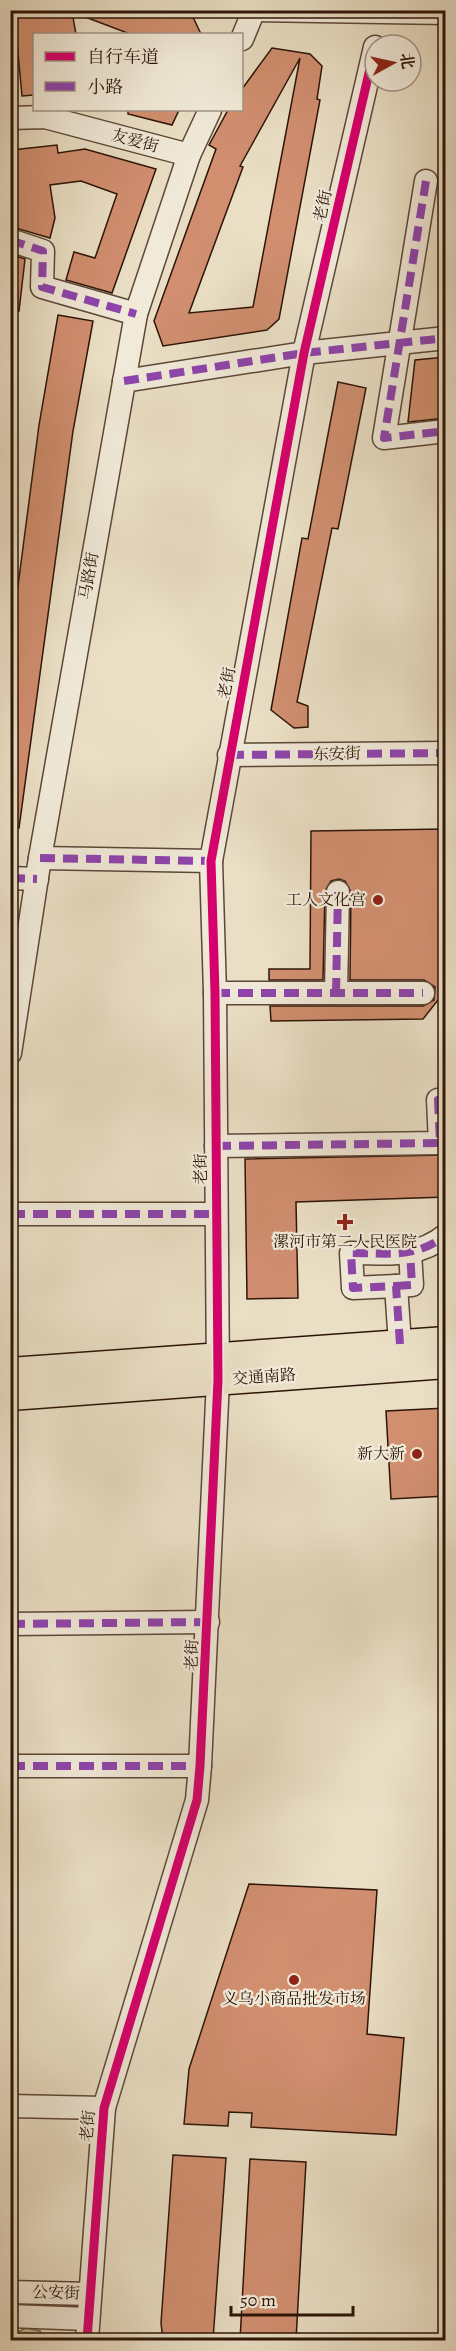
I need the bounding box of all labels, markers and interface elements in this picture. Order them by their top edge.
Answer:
legend [33,33,243,111]
north arrow [363,33,423,93]
text: 自行车道 [87,45,159,69]
text: 北 [395,52,419,71]
text: 小路 [87,75,123,99]
street label: 友爱街 [109,124,161,158]
street label: 老街 [309,188,337,224]
street label: 马路街 [74,550,104,602]
street label: 老街 [213,665,241,701]
street label: 东安街 [313,743,361,765]
place label: 工人文化宫 [286,889,366,911]
marker: 工人文化宫 [371,893,385,907]
street label: 老街 [190,1153,212,1185]
marker: 漯河市第二人民医院 [336,1213,354,1231]
place label: 漯河市第二人民医院 [273,1231,417,1253]
street label: 交通南路 [231,1364,297,1390]
place label: 新大新 [357,1443,405,1465]
marker: 新大新 [410,1447,424,1461]
street label: 老街 [180,1639,204,1671]
marker: 义乌小商品批发市场 [287,1973,301,1987]
place label: 义乌小商品批发市场 [222,1988,366,2010]
street label: 老街 [76,2109,100,2143]
scale bar [231,2279,352,2317]
street label: 公安街 [32,2282,80,2304]
text: 50 m [240,2288,276,2312]

